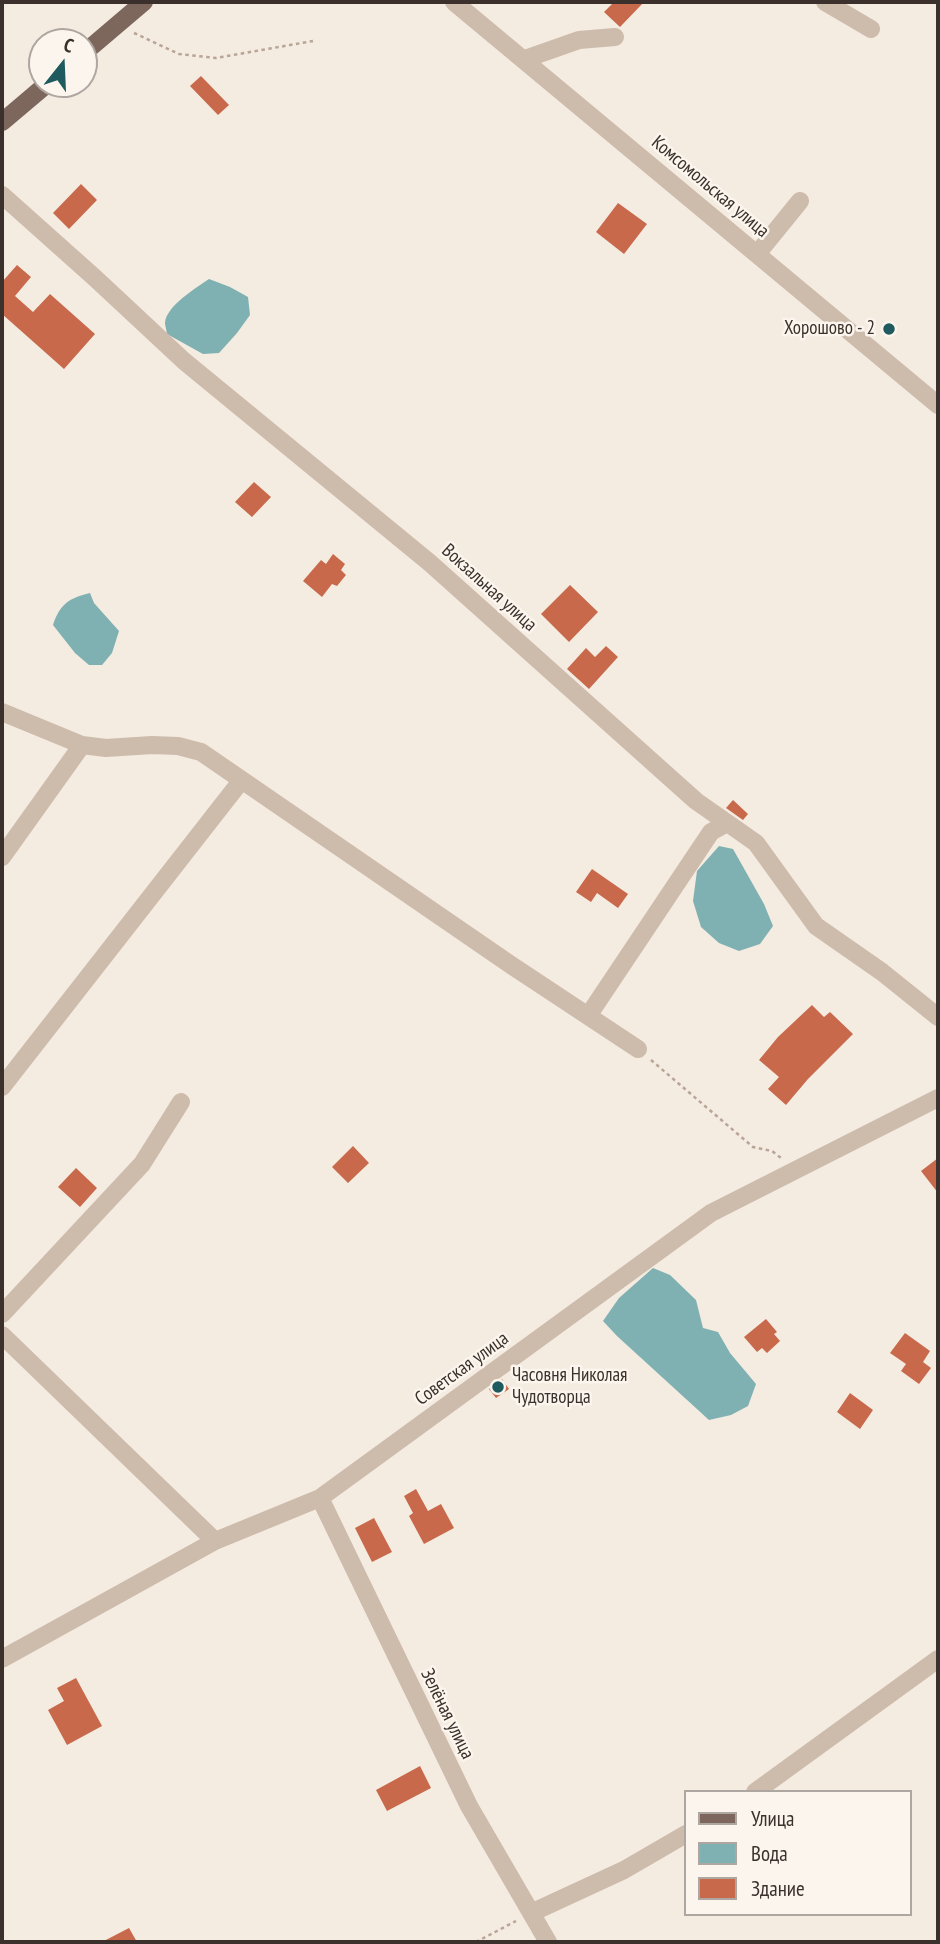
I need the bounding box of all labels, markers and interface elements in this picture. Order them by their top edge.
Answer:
north arrow [28,28,98,98]
text: С [61,32,77,58]
street label: Комсомольская улица [647,131,773,243]
place label: Хорошово - 2 [784,318,875,340]
marker: Хорошово - 2 [881,321,897,337]
street label: Вокзальная улица [437,539,541,637]
street label: Советская улица [411,1328,513,1410]
place label: Часовня Николая Чудотворца [512,1365,627,1409]
marker: Часовня Николая Чудотворца [490,1379,506,1395]
street label: Зелёная улица [415,1665,479,1763]
legend [684,1790,912,1916]
text: Улица [751,1805,794,1832]
text: Вода [751,1840,788,1867]
text: Здание [751,1875,805,1902]

